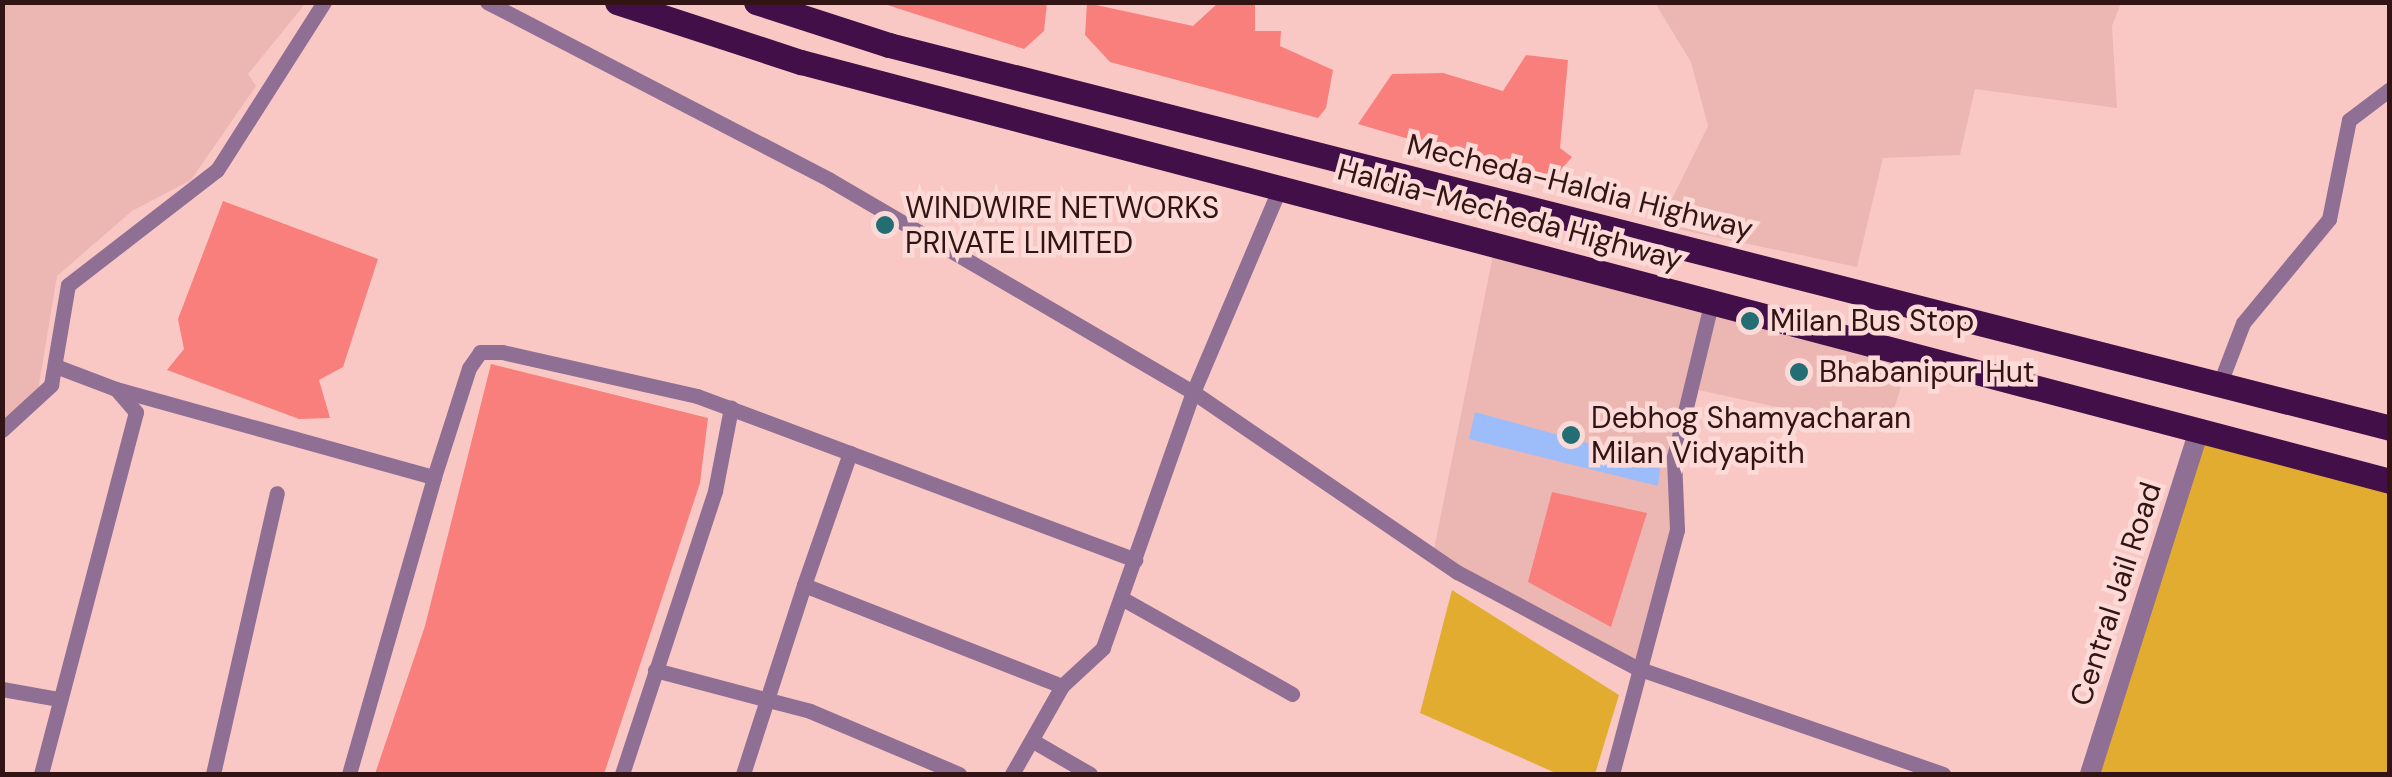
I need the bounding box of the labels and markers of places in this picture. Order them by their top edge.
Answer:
place label: WINDWIRE NETWORKS PRIVATE LIMITED [905,190,1219,260]
marker: WINDWIRE NETWORKS PRIVATE LIMITED [874,214,896,236]
place label: Milan Bus Stop [1770,303,1974,339]
marker: Milan Bus Stop [1739,310,1761,332]
place label: Bhabanipur Hut [1819,354,2035,390]
marker: Bhabanipur Hut [1788,361,1810,383]
place label: Debhog Shamyacharan Milan Vidyapith [1591,400,1911,470]
marker: Debhog Shamyacharan Milan Vidyapith [1560,424,1582,446]

